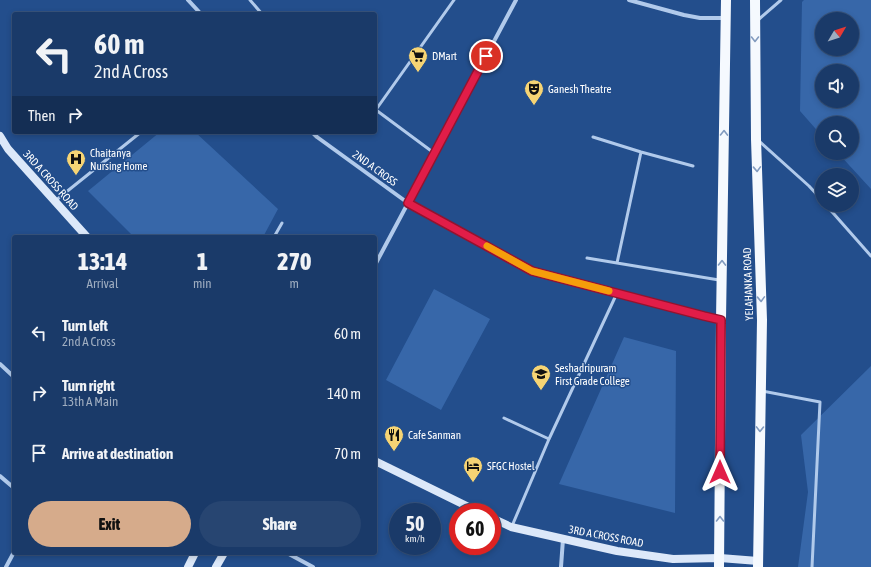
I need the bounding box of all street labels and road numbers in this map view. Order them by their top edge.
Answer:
street label: 3RD A CROSS ROAD [21,148,81,212]
street label: 2ND A CROSS [350,148,400,188]
street label: YELAHANKA ROAD [741,247,755,321]
street label: 3RD A CROSS ROAD [567,523,645,549]

